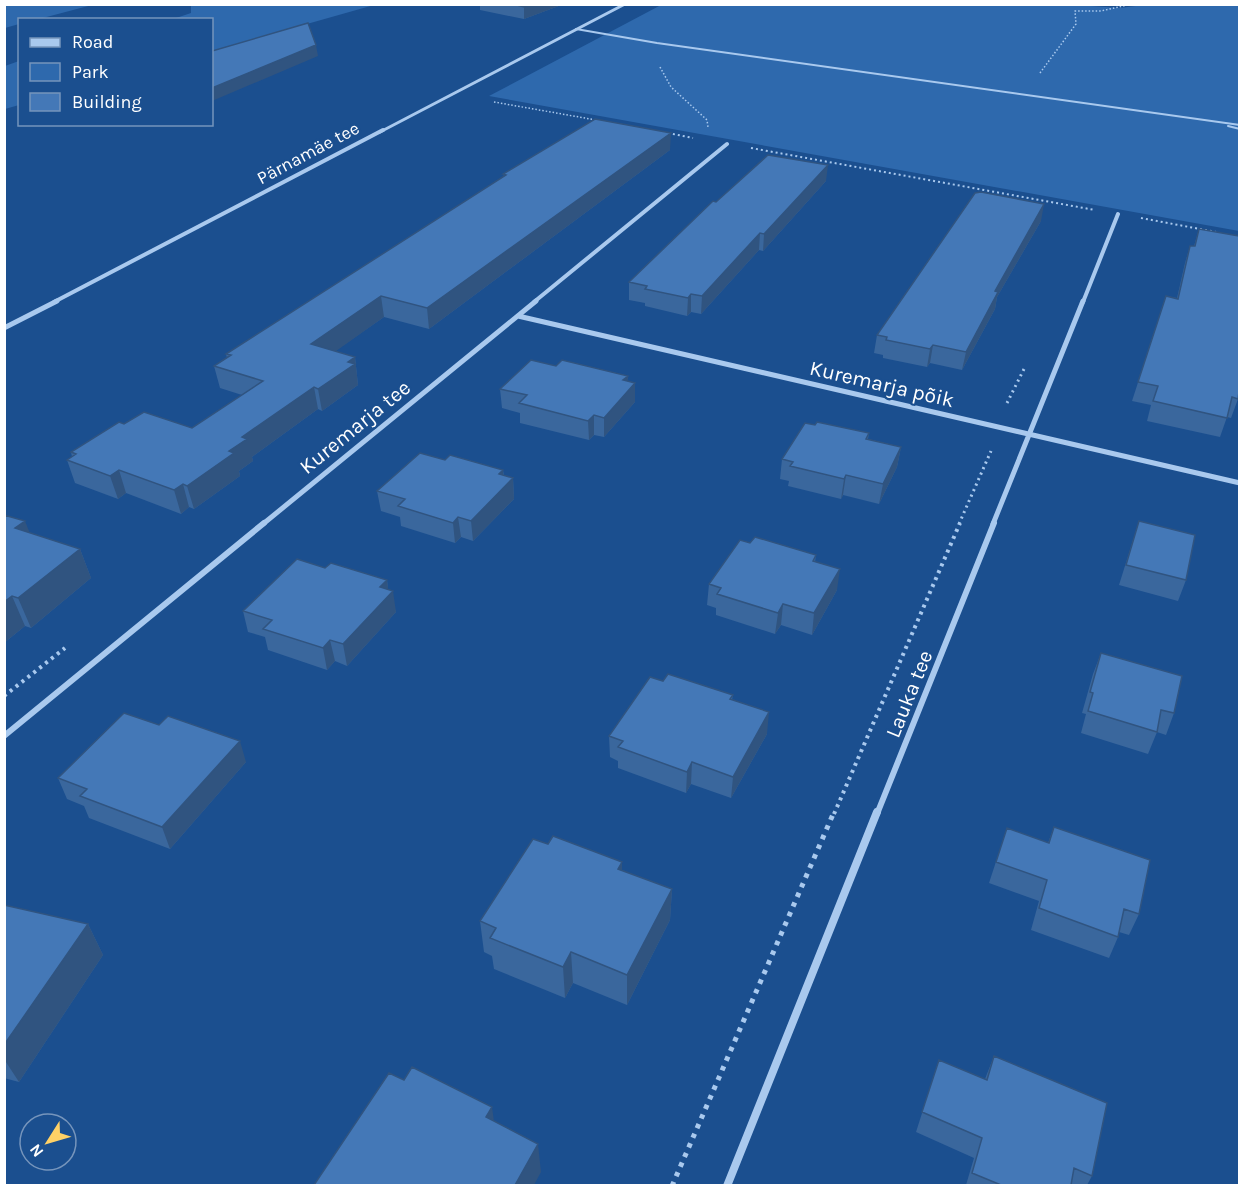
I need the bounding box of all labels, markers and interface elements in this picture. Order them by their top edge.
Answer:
legend [18,18,213,126]
text: Road [72,31,113,53]
text: Park [72,61,109,83]
text: Building [72,91,142,113]
street label: Pärnamäe tee [253,117,363,189]
street label: Kuremarja põik [807,356,957,412]
street label: Kuremarja tee [295,375,415,479]
street label: Lauka tee [881,647,937,741]
north arrow [18,1112,78,1172]
text: N [25,1140,47,1161]

